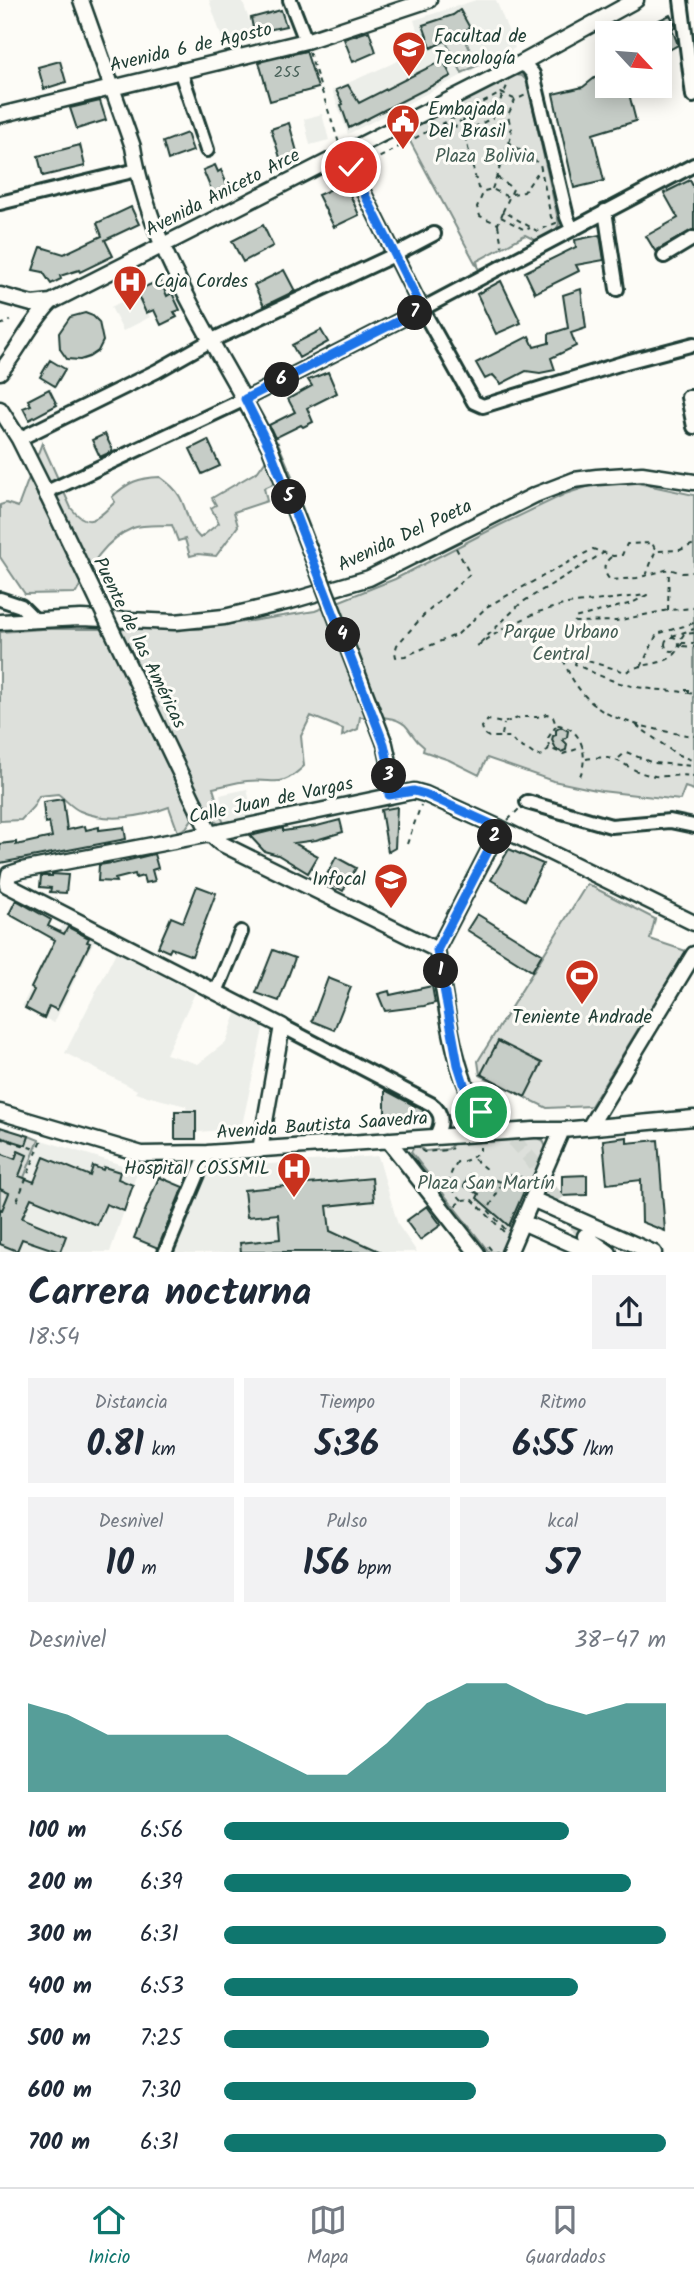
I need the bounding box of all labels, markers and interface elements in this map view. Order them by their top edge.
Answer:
street label: Avenida 6 de Agosto [107,15,275,81]
north arrow [595,21,672,98]
map controls [595,21,672,98]
place label: Facultad de Tecnología [434,22,527,74]
school or university icon: Facultad de Tecnología [390,29,428,78]
house number: 255 [274,60,302,85]
place label: Embajada Del Brasil [428,95,506,147]
public building icon: Embajada Del Brasil [384,102,422,151]
pin [321,137,381,197]
street label: Avenida Aniceto Arce [140,141,306,245]
park label: Plaza Bolivia [435,142,535,172]
icon: check [332,148,370,186]
hospital icon: Caja Cordes [111,263,149,312]
place label: Caja Cordes [154,267,248,297]
pin: 7 [398,296,432,330]
text: 7 [410,297,419,327]
pin: 6 [264,362,300,398]
text: 6 [276,364,287,394]
pin: 5 [272,480,306,514]
text: 5 [284,481,293,511]
street label: Avenida Del Poeta [333,492,477,580]
street label: Puente de las Américas [84,552,194,734]
pin: 4 [326,618,360,652]
park label: Parque Urbano Central [503,618,619,670]
text: 4 [337,619,348,649]
pin: 3 [372,758,406,794]
text: 3 [383,760,394,790]
street label: Calle Juan de Vargas [186,769,356,833]
pin: 2 [477,820,512,854]
text: 2 [489,821,500,851]
school or university icon: Infocal [372,861,410,910]
place label: Infocal [312,865,366,895]
pin: 1 [424,954,458,988]
text: 1 [438,955,443,985]
sports icon: Teniente Andrade [563,957,601,1006]
place label: Teniente Andrade [512,1003,652,1033]
pin [451,1082,511,1142]
icon: arrive [462,1093,500,1131]
street label: Avenida Bautista Saavedra [215,1104,429,1148]
hospital icon: Hospital COSSMIL [275,1150,313,1199]
place label: Hospital COSSMIL [124,1154,270,1184]
park label: Plaza San Martín [417,1169,555,1199]
text: Carrera nocturna [28,1264,311,1324]
button: share [592,1275,666,1349]
text: 18:54 [28,1320,80,1356]
text: Distancia [94,1388,168,1418]
text: Tiempo [319,1388,375,1418]
text: Ritmo [540,1388,586,1418]
text: 0.81 [86,1418,144,1474]
text: 5:36 [315,1418,379,1474]
text: 6:55 [512,1418,575,1474]
text: km [144,1435,176,1465]
text: /km [575,1435,614,1465]
text: Desnivel [99,1507,163,1537]
text: Pulso [327,1507,367,1537]
text: kcal [548,1507,578,1537]
text: 10 [105,1537,134,1593]
text: 156 [302,1537,350,1593]
text: 57 [546,1537,580,1593]
text: m [134,1554,157,1584]
text: bpm [350,1554,392,1584]
text: Desnivel [28,1623,106,1659]
text: 38–47 m [574,1623,666,1659]
text: 100 m [28,1813,86,1849]
text: 6:56 [140,1813,184,1849]
text: 200 m [28,1865,93,1901]
text: 6:39 [140,1865,183,1901]
text: 300 m [28,1917,92,1953]
text: 6:31 [140,1917,179,1953]
text: 400 m [28,1969,92,2005]
text: 6:53 [140,1969,184,2005]
text: 500 m [28,2021,91,2057]
text: 7:25 [140,2021,182,2057]
text: 600 m [28,2073,92,2109]
text: 7:30 [140,2073,181,2109]
text: 700 m [28,2125,90,2161]
text: 6:31 [140,2125,179,2161]
tab: Inicio [88,2201,130,2273]
tab: Mapa [307,2201,349,2273]
tab: Guardados [525,2201,606,2273]

